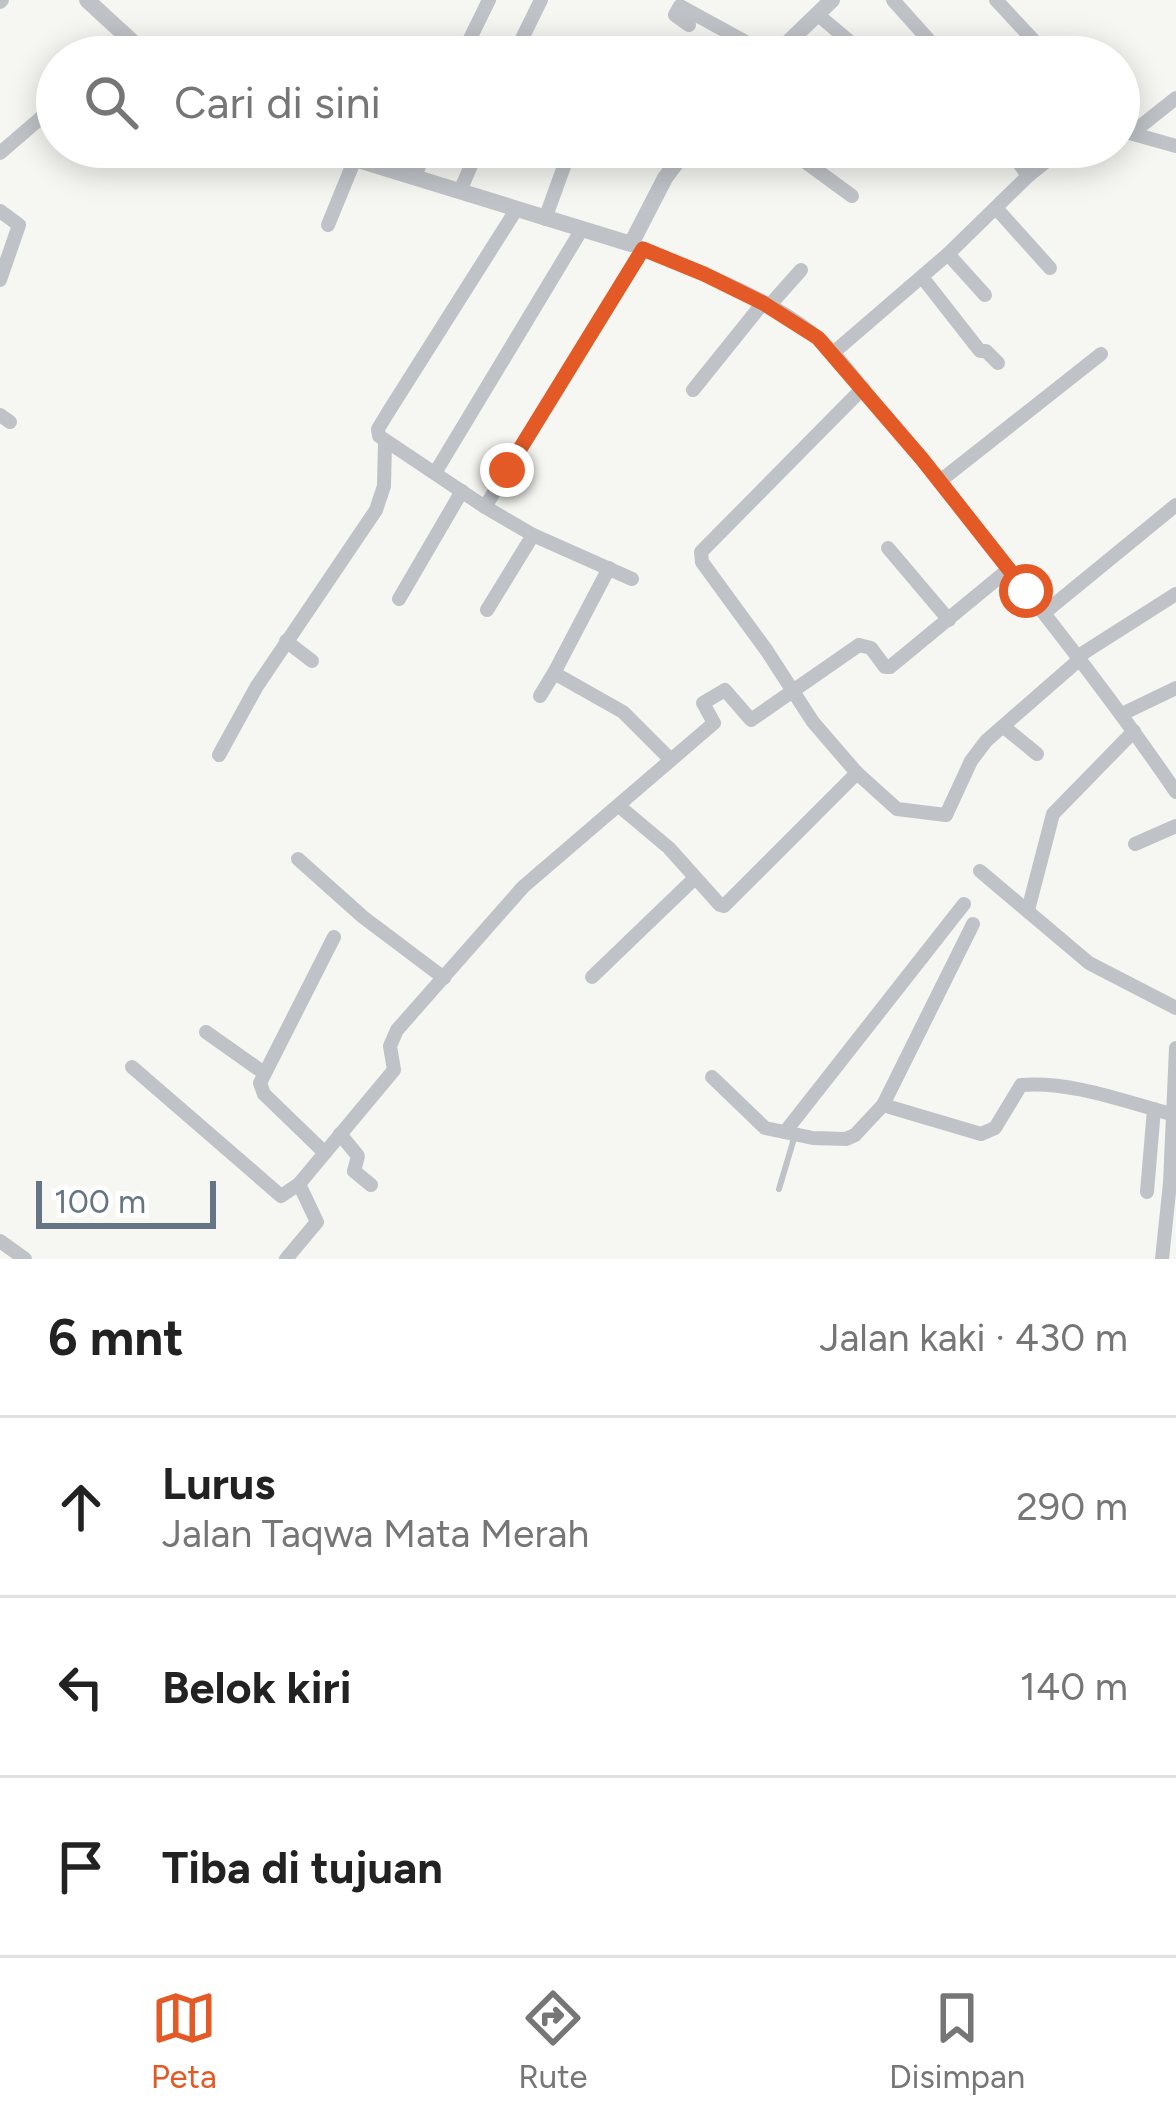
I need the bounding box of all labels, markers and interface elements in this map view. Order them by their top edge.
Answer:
search box [36,36,1140,168]
icon: search [78,69,144,135]
text: Cari di sini [174,75,381,129]
route end [480,443,534,497]
route start [999,564,1053,618]
scale bar [36,1175,216,1228]
text: 100 m [54,1182,146,1221]
text: 6 mnt [48,1307,184,1368]
text: Jalan kaki · 430 m [819,1314,1128,1361]
text: Lurus [162,1456,275,1510]
icon: ahead [48,1474,114,1540]
text: 290 m [1016,1483,1128,1530]
text: Jalan Taqwa Mata Merah [162,1510,589,1557]
icon: left [48,1654,114,1720]
text: Belok kiri [162,1660,351,1714]
text: 140 m [1020,1663,1128,1710]
icon: arrive [48,1834,114,1900]
text: Tiba di tujuan [162,1840,443,1894]
tab: Peta [151,1985,217,2096]
tab: Rute [518,1985,588,2096]
tab: Disimpan [889,1985,1025,2096]

